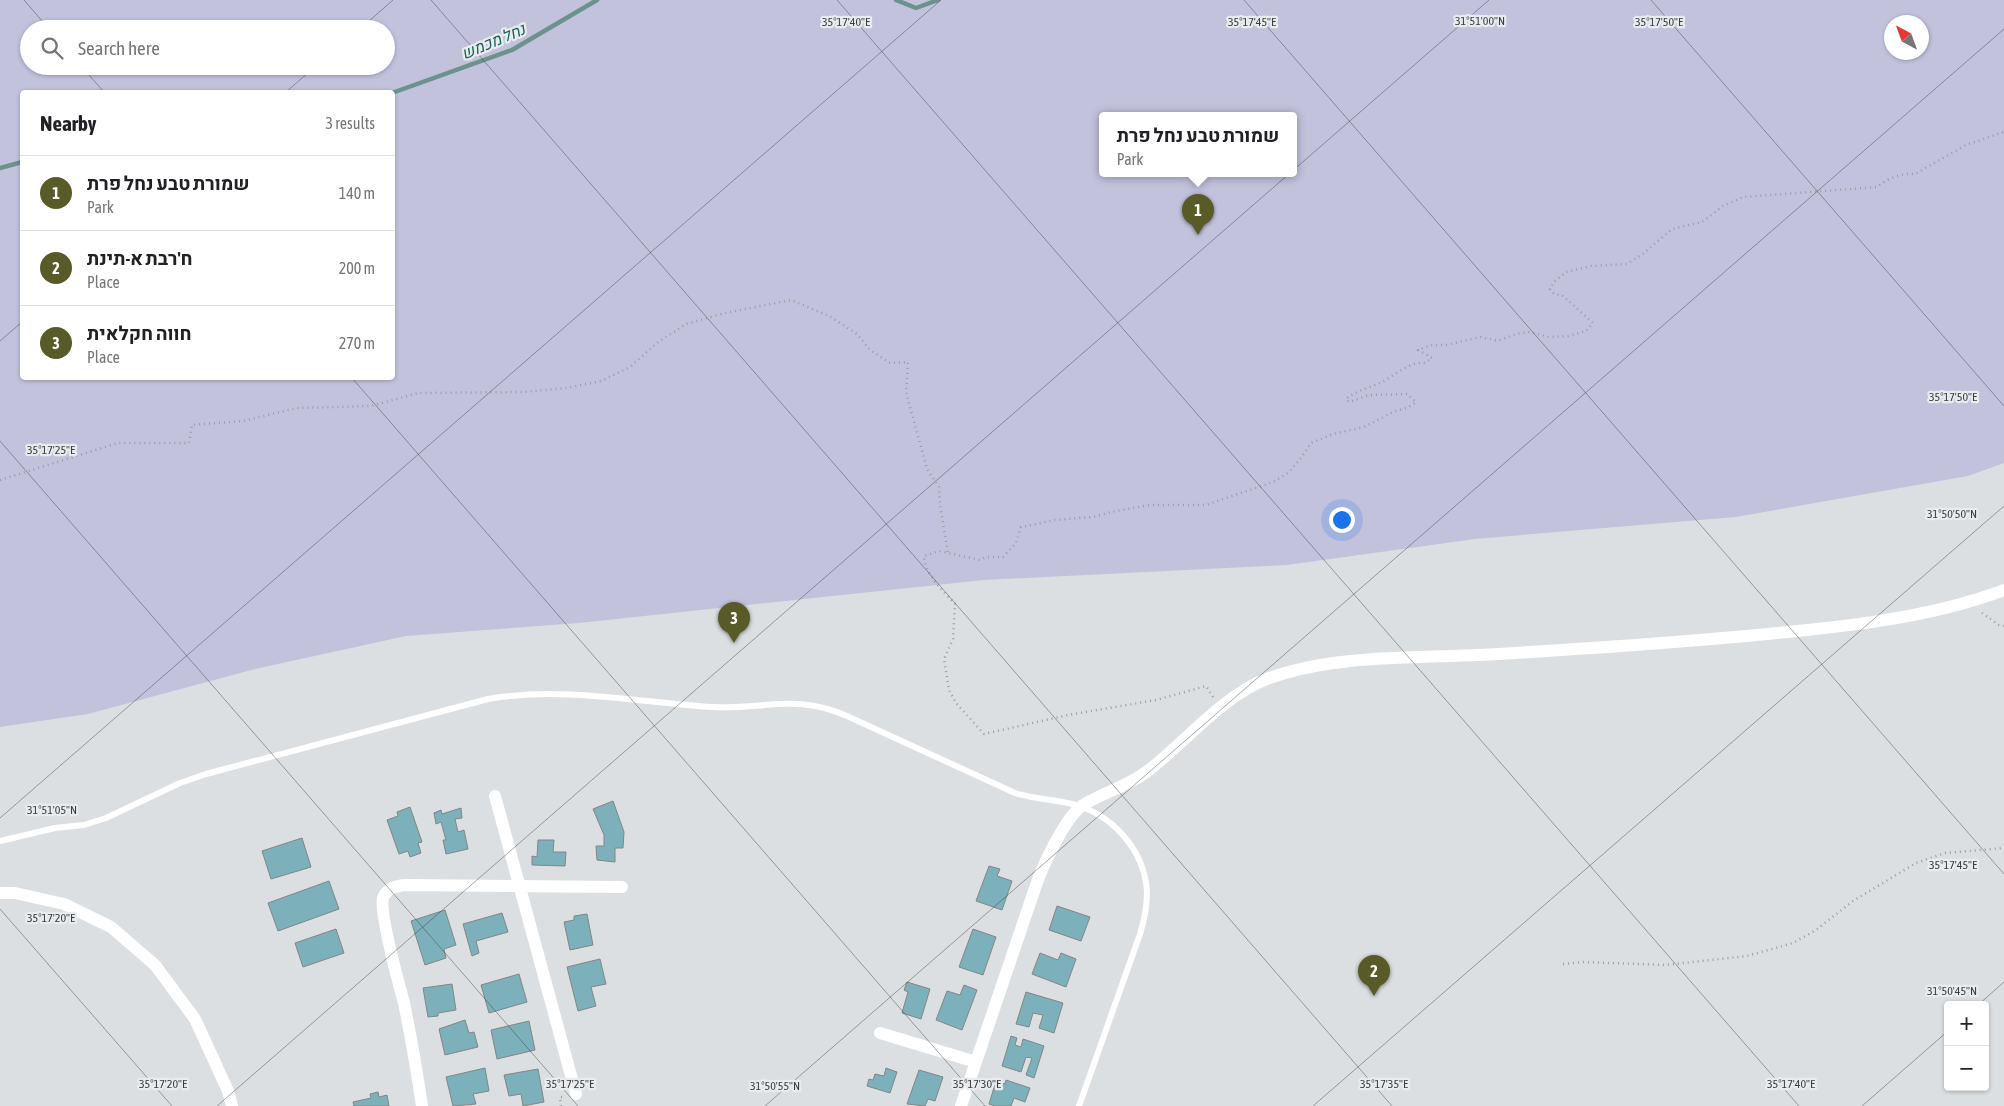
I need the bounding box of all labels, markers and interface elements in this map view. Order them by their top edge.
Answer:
text: 31°51'00"N [1455,14,1505,28]
text: 35°17'40"E [822,15,870,29]
text: 35°17'45"E [1228,15,1276,29]
text: 35°17'50"E [1635,15,1683,29]
north arrow [1884,15,1929,60]
water label: נחל מכמש [458,19,529,62]
search box [20,20,395,75]
icon: search [38,34,66,62]
text: Search here [78,37,160,59]
text: Nearby [40,111,96,135]
popup [1099,112,1297,177]
text: 3 results [325,114,375,132]
text: שמורת טבע נחל פרת [1117,124,1279,146]
text: Park [1117,150,1143,168]
text: שמורת טבע נחל פרת [87,172,250,194]
text: 1 [52,184,60,202]
text: 140 m [339,184,375,202]
pin: 1 [1182,194,1214,235]
text: Park [87,198,114,216]
text: ח'רבת א-תינת [87,247,193,269]
text: 2 [52,259,60,277]
text: 200 m [339,259,375,277]
text: Place [87,273,120,291]
text: חווה חקלאית [87,322,192,344]
text: 3 [52,334,60,352]
text: 270 m [339,334,375,352]
text: Place [87,348,120,366]
text: 35°17'50"E [1929,390,1977,404]
text: 35°17'25"E [27,443,75,457]
your location [1329,507,1355,533]
text: 31°50'50"N [1927,507,1977,521]
pin: 3 [718,602,750,643]
text: 31°51'05"N [27,803,77,817]
text: 35°17'45"E [1929,858,1977,872]
text: 35°17'20"E [27,911,75,925]
pin: 2 [1358,955,1390,996]
text: 31°50'45"N [1927,984,1977,998]
map controls [1944,1001,1989,1091]
button: + [1944,1001,1989,1046]
button: − [1944,1046,1989,1091]
text: 35°17'20"E [139,1077,187,1091]
text: 35°17'25"E [546,1077,594,1091]
text: 35°17'30"E [953,1077,1001,1091]
text: 35°17'35"E [1360,1077,1408,1091]
text: 35°17'40"E [1767,1077,1815,1091]
text: 31°50'55"N [750,1079,800,1093]

